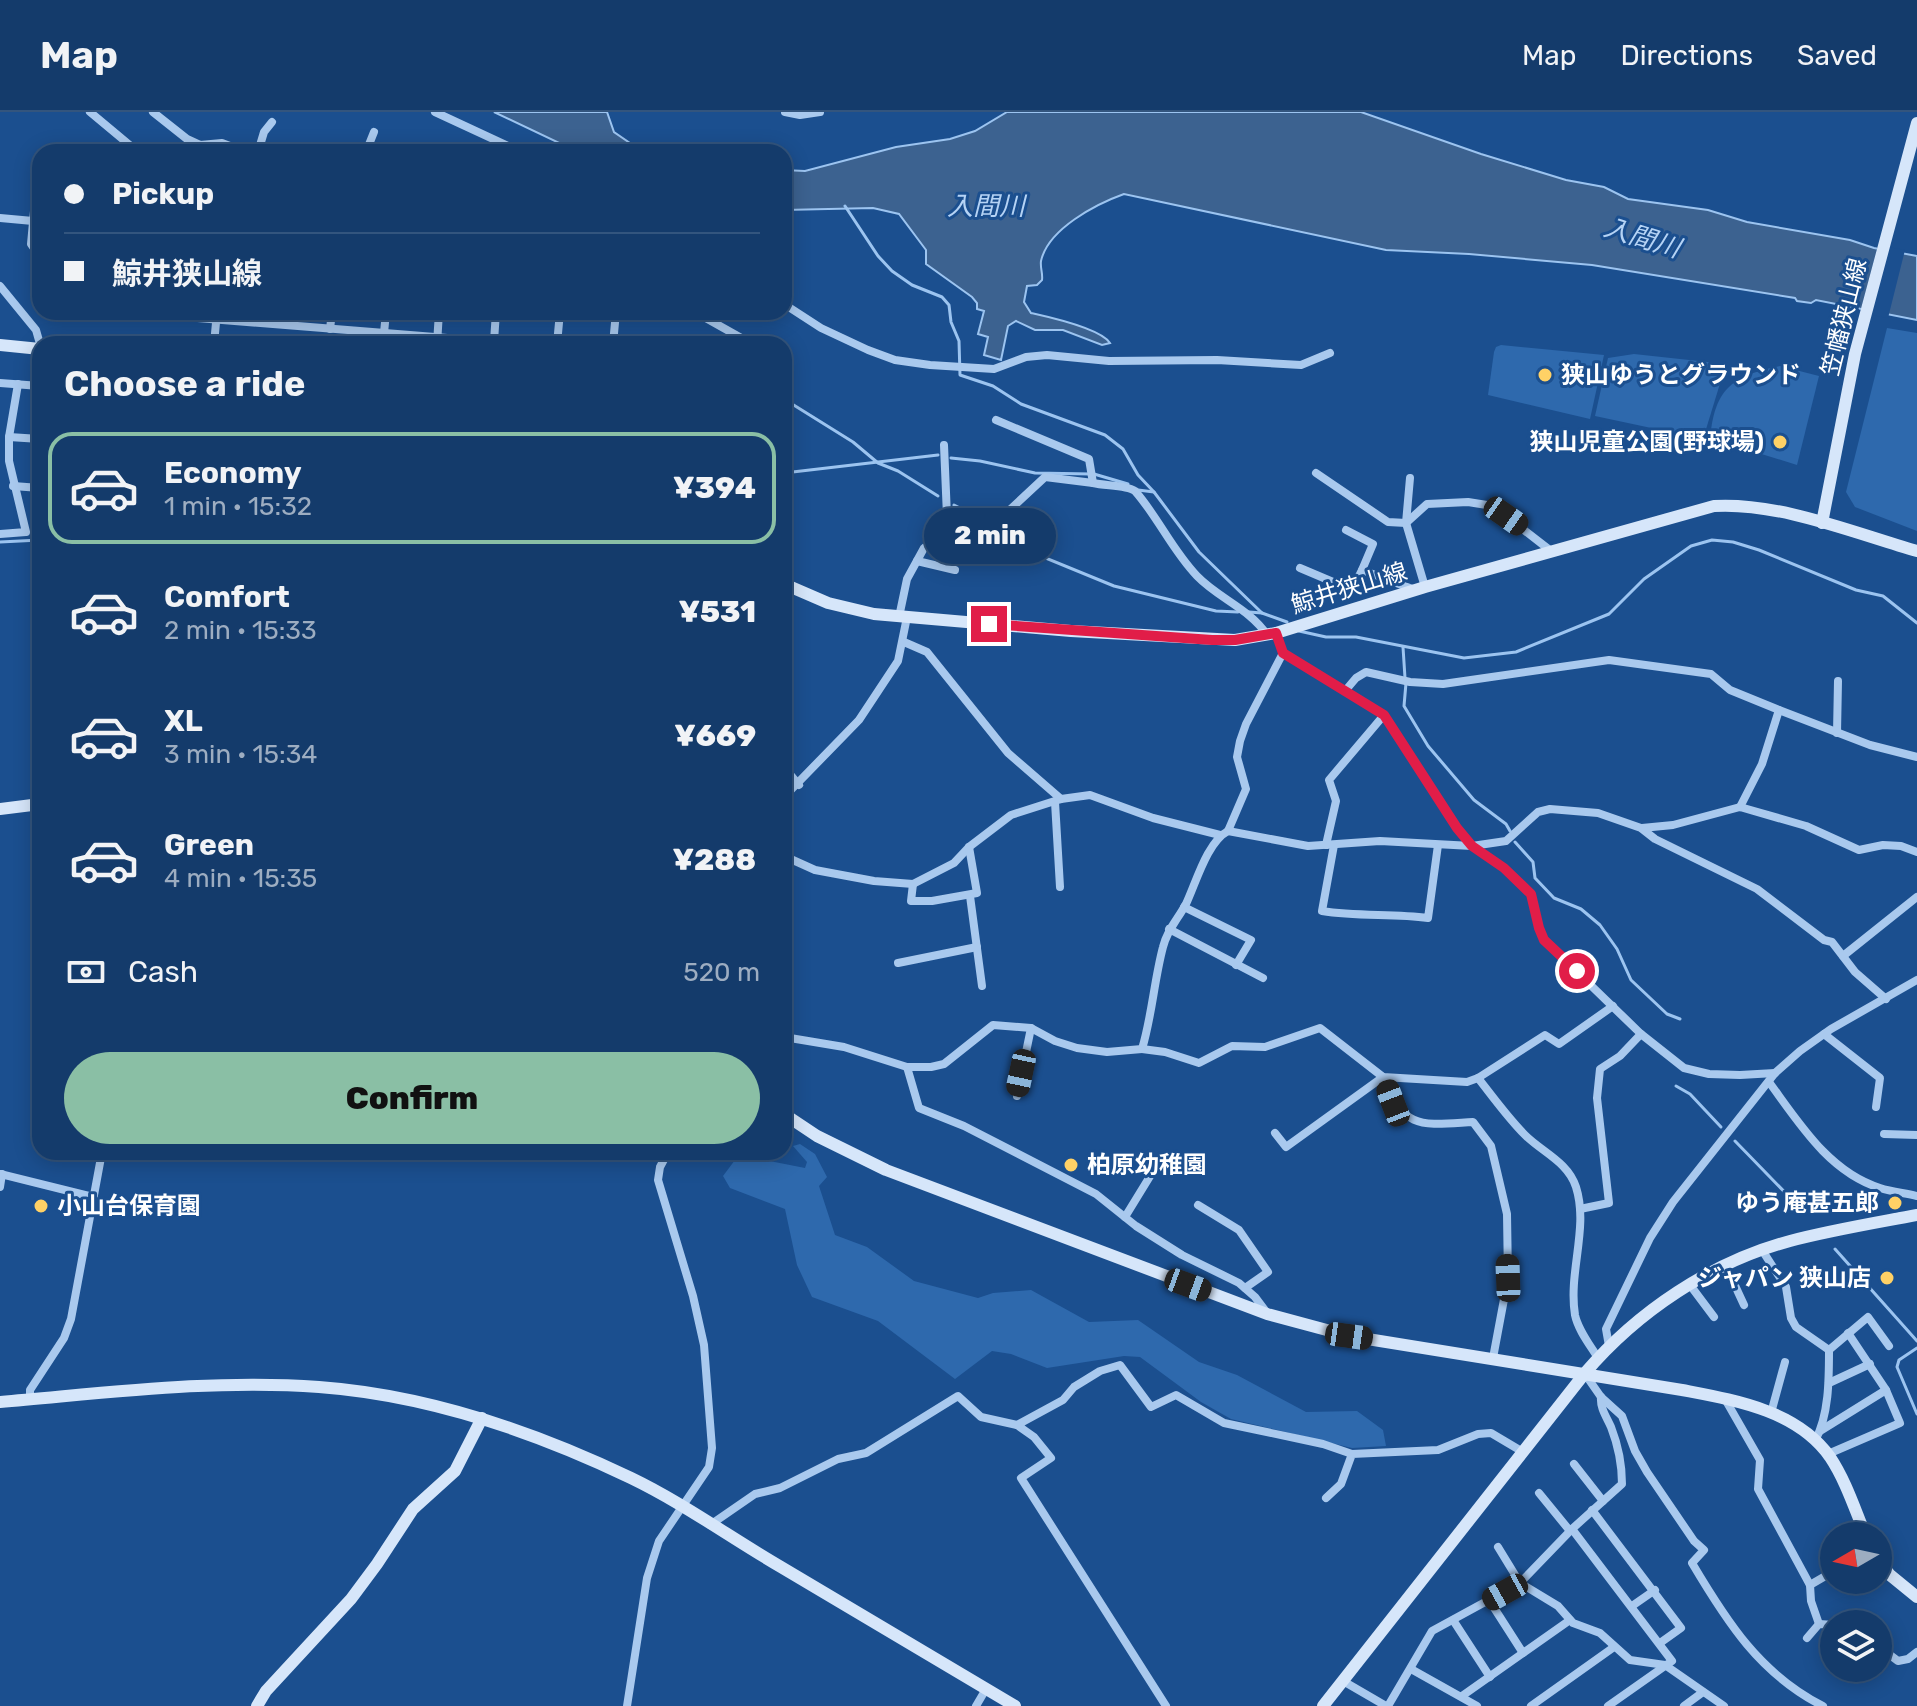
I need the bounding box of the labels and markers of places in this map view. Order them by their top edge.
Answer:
place label: 狭山ゆうとグラウンド [1561,361,1801,389]
marker: 狭山ゆうとグラウンド [1536,366,1554,384]
place label: 狭山児童公園(野球場) [1530,428,1764,456]
marker: 狭山児童公園(野球場) [1771,433,1789,451]
place label: 柏原幼稚園 [1087,1151,1207,1179]
marker: 柏原幼稚園 [1062,1156,1080,1174]
place label: ゆう庵甚五郎 [1735,1189,1879,1217]
place label: 小山台保育園 [57,1192,201,1220]
marker: ゆう庵甚五郎 [1886,1194,1904,1212]
marker: 小山台保育園 [32,1197,50,1215]
place label: ジャパン 狭山店 [1698,1264,1871,1292]
marker: ジャパン 狭山店 [1878,1269,1896,1287]

